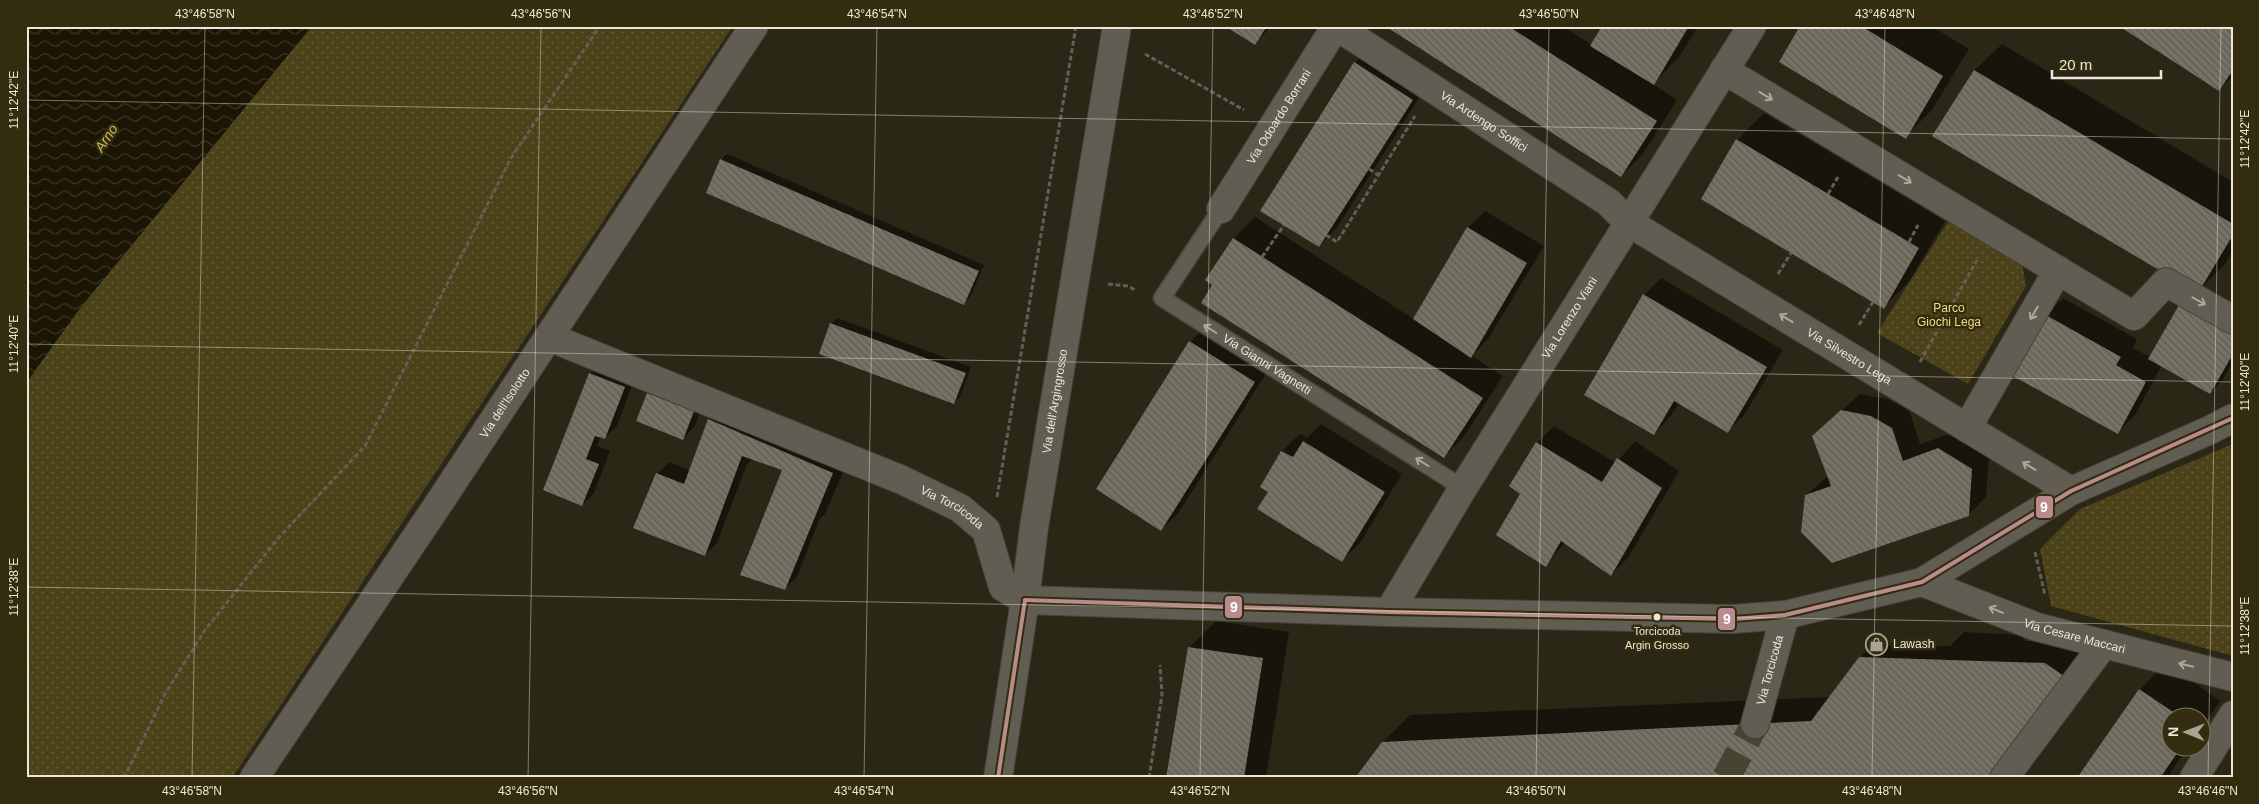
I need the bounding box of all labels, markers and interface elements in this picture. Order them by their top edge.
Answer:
text: 43°46'58"N [175,7,235,21]
text: 43°46'56"N [511,7,571,21]
text: 43°46'54"N [847,7,907,21]
text: 43°46'52"N [1183,7,1243,21]
text: 43°46'50"N [1519,7,1579,21]
text: 43°46'48"N [1855,7,1915,21]
scale bar [2052,48,2160,80]
text: 20 m [2059,56,2092,73]
street label: Via Odoardo Borrani [1244,67,1314,167]
text: 11°12'42"E [7,71,21,129]
street label: Via Ardengo Soffici [1438,88,1530,155]
one-way arrow [1759,91,1773,101]
text: 11°12'42"E [2238,110,2252,168]
water label: Arno [91,121,121,156]
one-way arrow [1898,174,1912,184]
street label: Via Lorenzo Viani [1539,274,1600,361]
one-way arrow [2192,297,2206,307]
park label: Parco Giochi Lega [1917,301,1981,329]
one-way arrow [2028,305,2038,319]
one-way arrow [1779,312,1793,322]
text: 11°12'40"E [7,315,21,373]
one-way arrow [1204,323,1218,333]
street label: Via Silvestro Lega [1804,325,1894,388]
street label: Via Gianni Vagnetti [1220,331,1314,397]
street label: Via dell'Argingrosso [1039,348,1070,455]
text: 11°12'40"E [2238,353,2252,411]
street label: Via dell'Isolotto [477,366,533,441]
one-way arrow [1415,457,1429,467]
one-way arrow [2023,460,2037,470]
street label: Via Torcicoda [918,483,987,532]
line badge: 9 [2035,495,2054,519]
text: 9 [2040,499,2048,515]
text: 11°12'38"E [7,558,21,616]
line badge: 9 [1224,595,1243,619]
text: 11°12'38"E [2238,597,2252,655]
text: 9 [1230,599,1238,615]
one-way arrow [1989,605,2004,614]
line badge: 9 [1717,607,1736,631]
text: 9 [1723,611,1731,627]
marker: Torcicoda Argin Grosso [1652,612,1662,622]
street label: Via Cesare Maccari [2022,615,2127,656]
place label: Torcicoda Argin Grosso [1625,625,1689,651]
shop icon: Lawash [1865,632,1889,656]
street label: Via Torcicoda [1754,633,1786,706]
place label: Lawash [1893,637,1934,651]
one-way arrow [2178,659,2194,669]
north arrow [2162,706,2212,756]
text: N [2165,727,2181,737]
text: 43°46'58"N [162,784,222,798]
text: 43°46'56"N [498,784,558,798]
text: 43°46'54"N [834,784,894,798]
text: 43°46'52"N [1170,784,1230,798]
text: 43°46'50"N [1506,784,1566,798]
text: 43°46'48"N [1842,784,1902,798]
text: 43°46'46"N [2178,784,2238,798]

